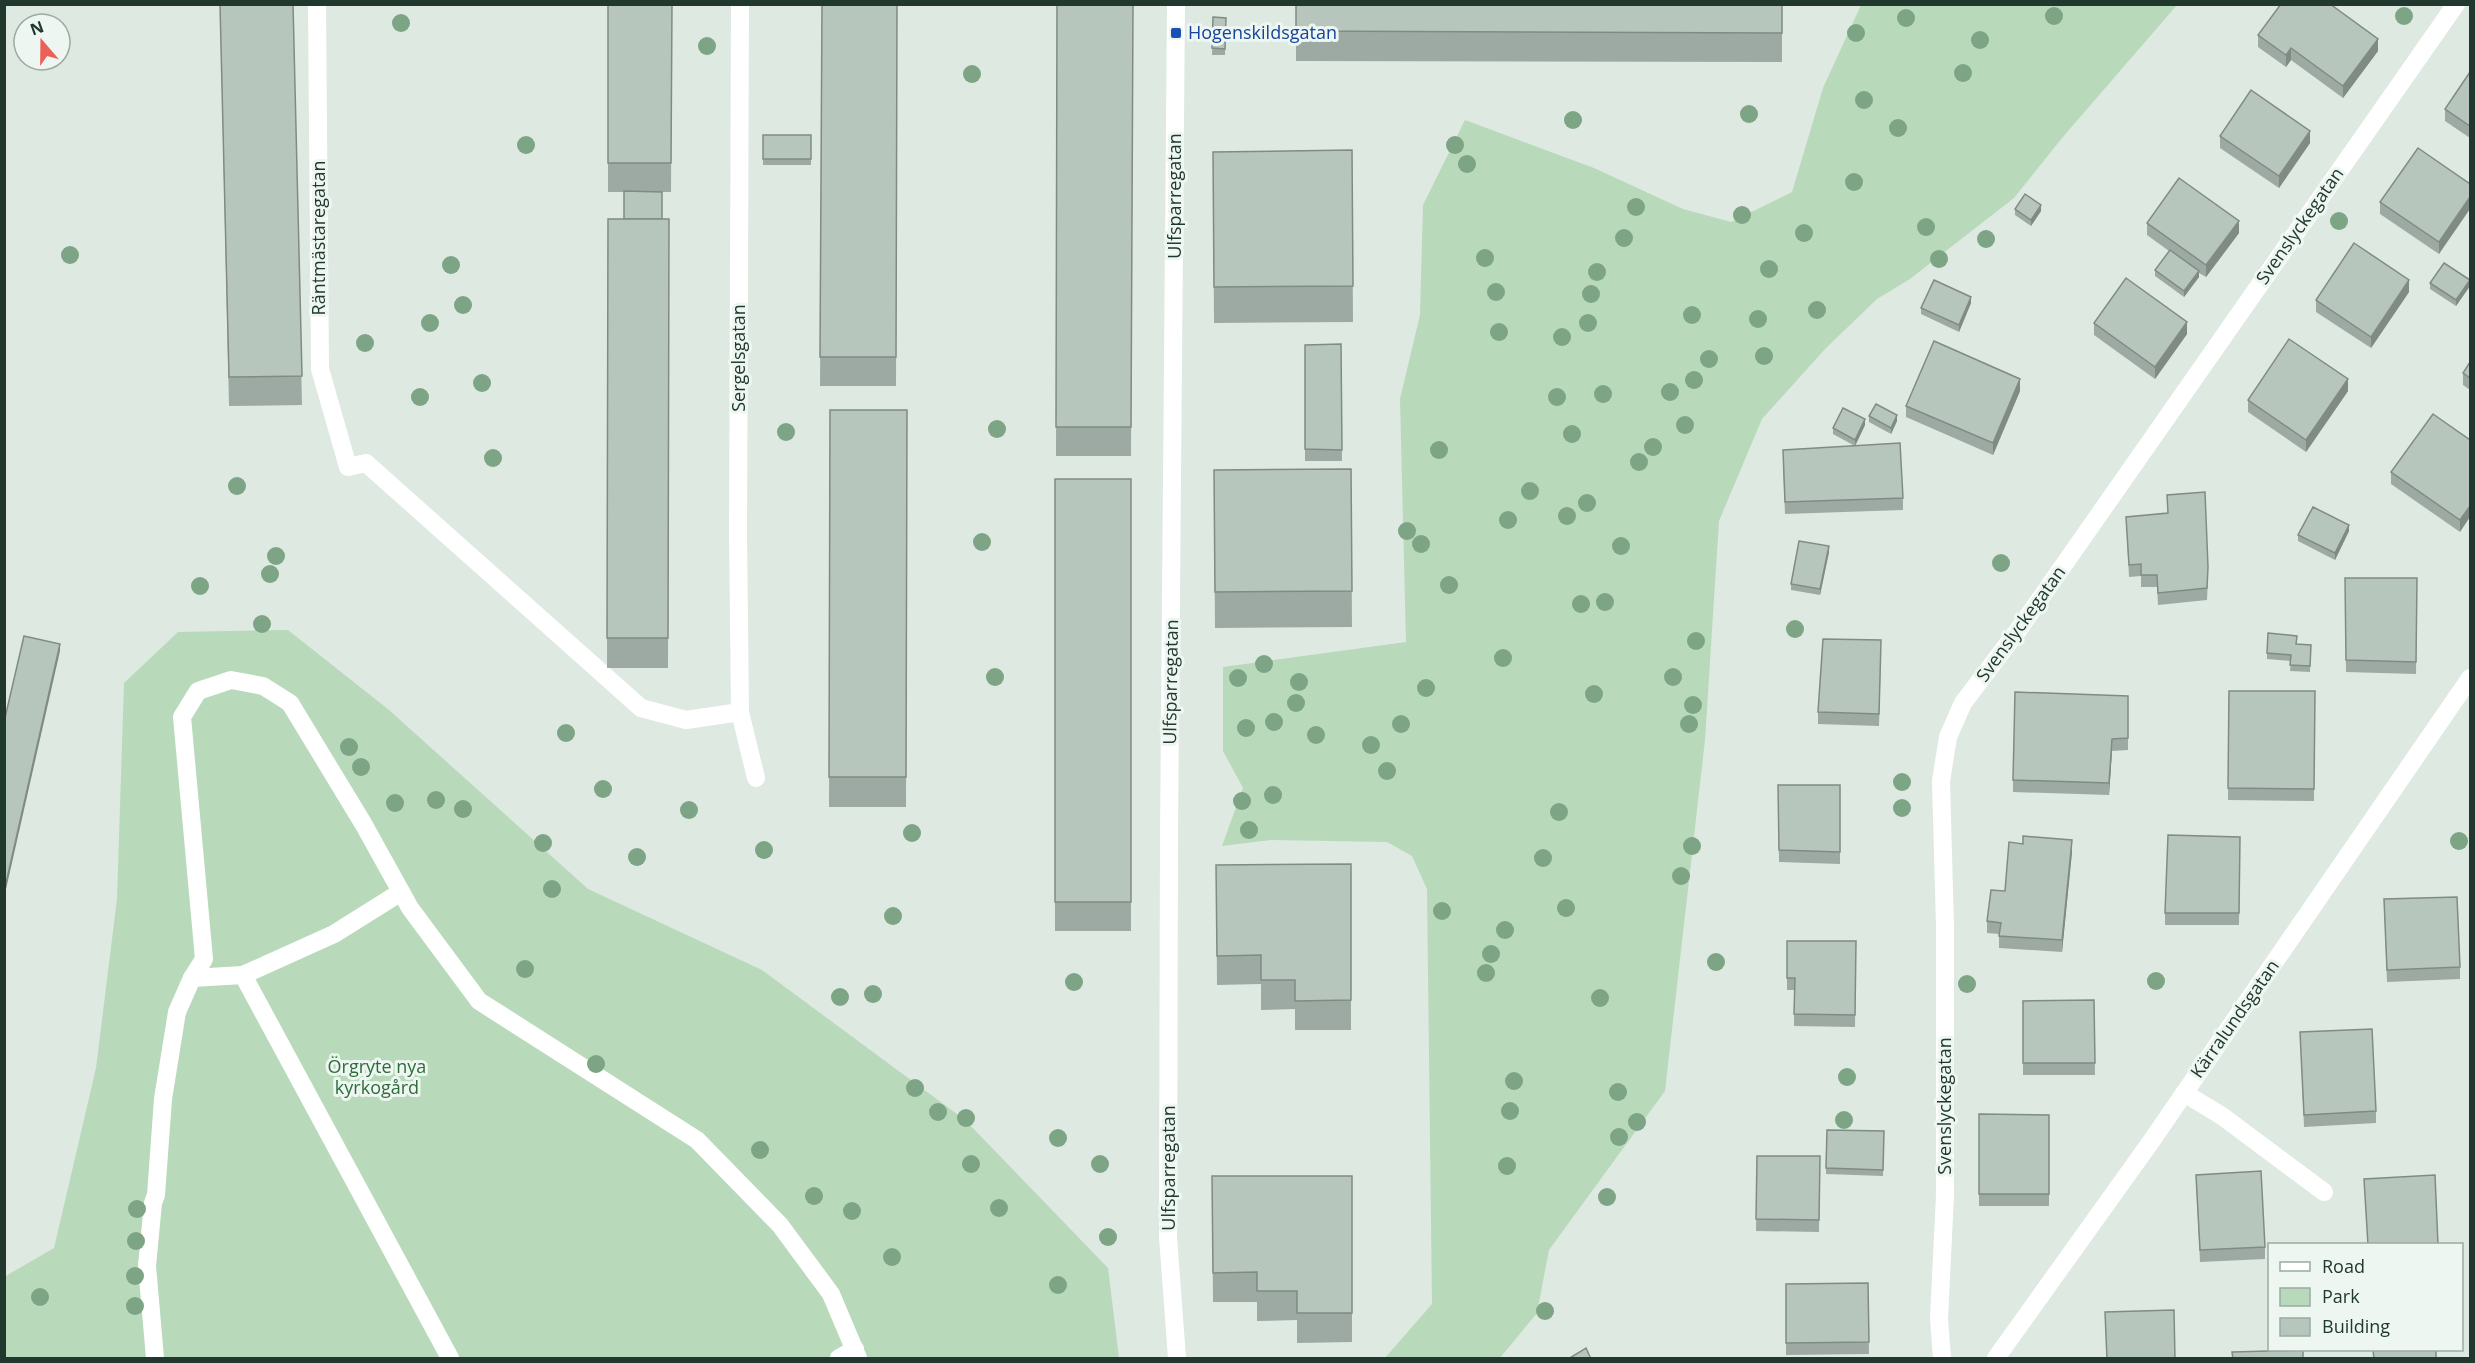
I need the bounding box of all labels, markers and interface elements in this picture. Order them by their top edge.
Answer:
north arrow [12,12,72,72]
text: N [27,15,47,40]
place label: Hogenskildsgatan [1188,20,1337,44]
marker: Hogenskildsgatan [1169,26,1183,40]
street label: Ulfsparregatan [1162,133,1186,259]
street label: Räntmästaregatan [306,161,330,315]
street label: Svenslyckegatan [2250,162,2348,289]
street label: Sergelsgatan [726,304,750,412]
street label: Svenslyckegatan [1970,561,2070,686]
street label: Ulfsparregatan [1157,619,1183,745]
street label: Kärralundsgatan [2184,955,2284,1082]
street label: Svenslyckegatan [1932,1037,1956,1175]
park label: Örgryte nya kyrkogård [328,1054,426,1099]
street label: Ulfsparregatan [1156,1105,1180,1231]
legend [2268,1243,2463,1351]
text: Road [2322,1254,2365,1278]
text: Park [2322,1284,2360,1308]
text: Building [2322,1314,2390,1338]

